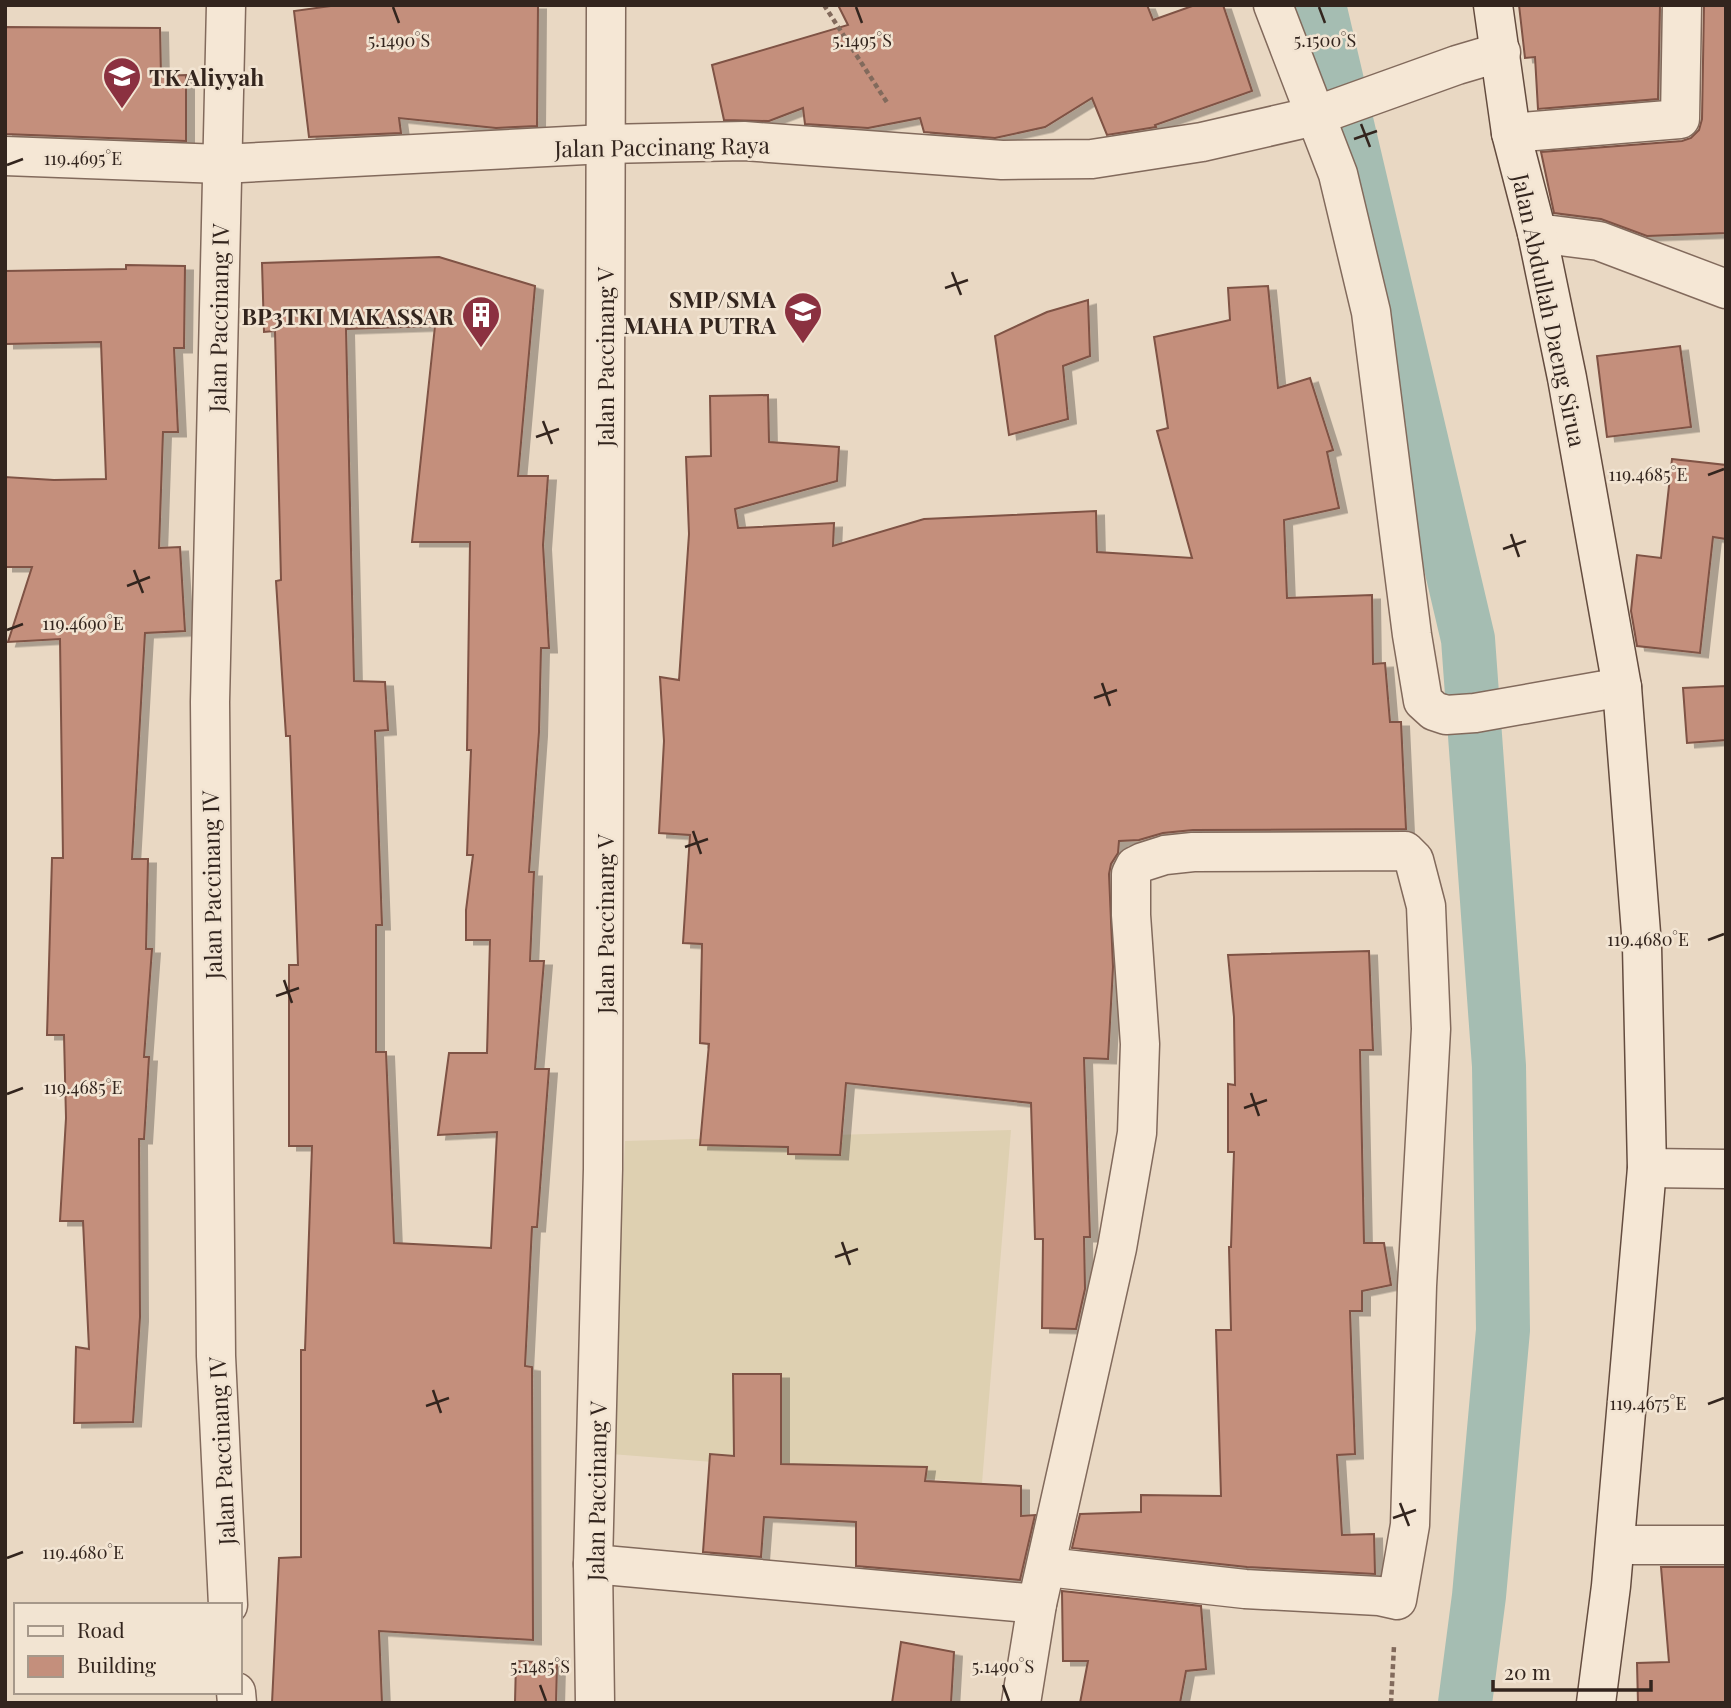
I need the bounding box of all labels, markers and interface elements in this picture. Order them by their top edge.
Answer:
text: 5.1490°S [368,28,430,52]
text: 5.1495°S [832,28,892,52]
text: 5.1500°S [1294,28,1356,52]
school or university icon: TK Aliyyah [101,55,143,110]
place label: TK Aliyyah [149,61,264,92]
street label: Jalan Paccinang Raya [553,129,771,163]
text: 119.4695°E [44,146,122,170]
street label: Jalan Abdullah Daeng Sirua [1506,170,1594,450]
street label: Jalan Paccinang IV [201,223,235,414]
street label: Jalan Paccinang V [589,266,620,448]
place label: SMP/SMA MAHA PUTRA [623,283,777,340]
school or university icon: SMP/SMA MAHA PUTRA [782,290,824,345]
building icon: BP3TKI MAKASSAR [460,294,502,349]
place label: BP3TKI MAKASSAR [242,300,455,331]
text: 119.4685°E [1609,462,1687,486]
text: 119.4690°E [42,611,124,635]
street label: Jalan Paccinang IV [194,790,228,981]
street label: Jalan Paccinang V [589,833,620,1015]
text: 119.4680°E [1607,927,1689,951]
text: 119.4685°E [44,1075,122,1099]
street label: Jalan Paccinang IV [201,1355,241,1547]
text: 119.4675°E [1610,1391,1686,1415]
street label: Jalan Paccinang V [579,1400,613,1582]
text: 119.4680°E [42,1540,124,1564]
legend [14,1603,242,1694]
text: Road [77,1615,125,1643]
scale bar [1493,1648,1650,1692]
text: Building [77,1650,156,1678]
text: 5.1485°S [510,1654,570,1678]
text: 5.1490°S [972,1654,1034,1678]
text: 20 m [1504,1657,1551,1685]

